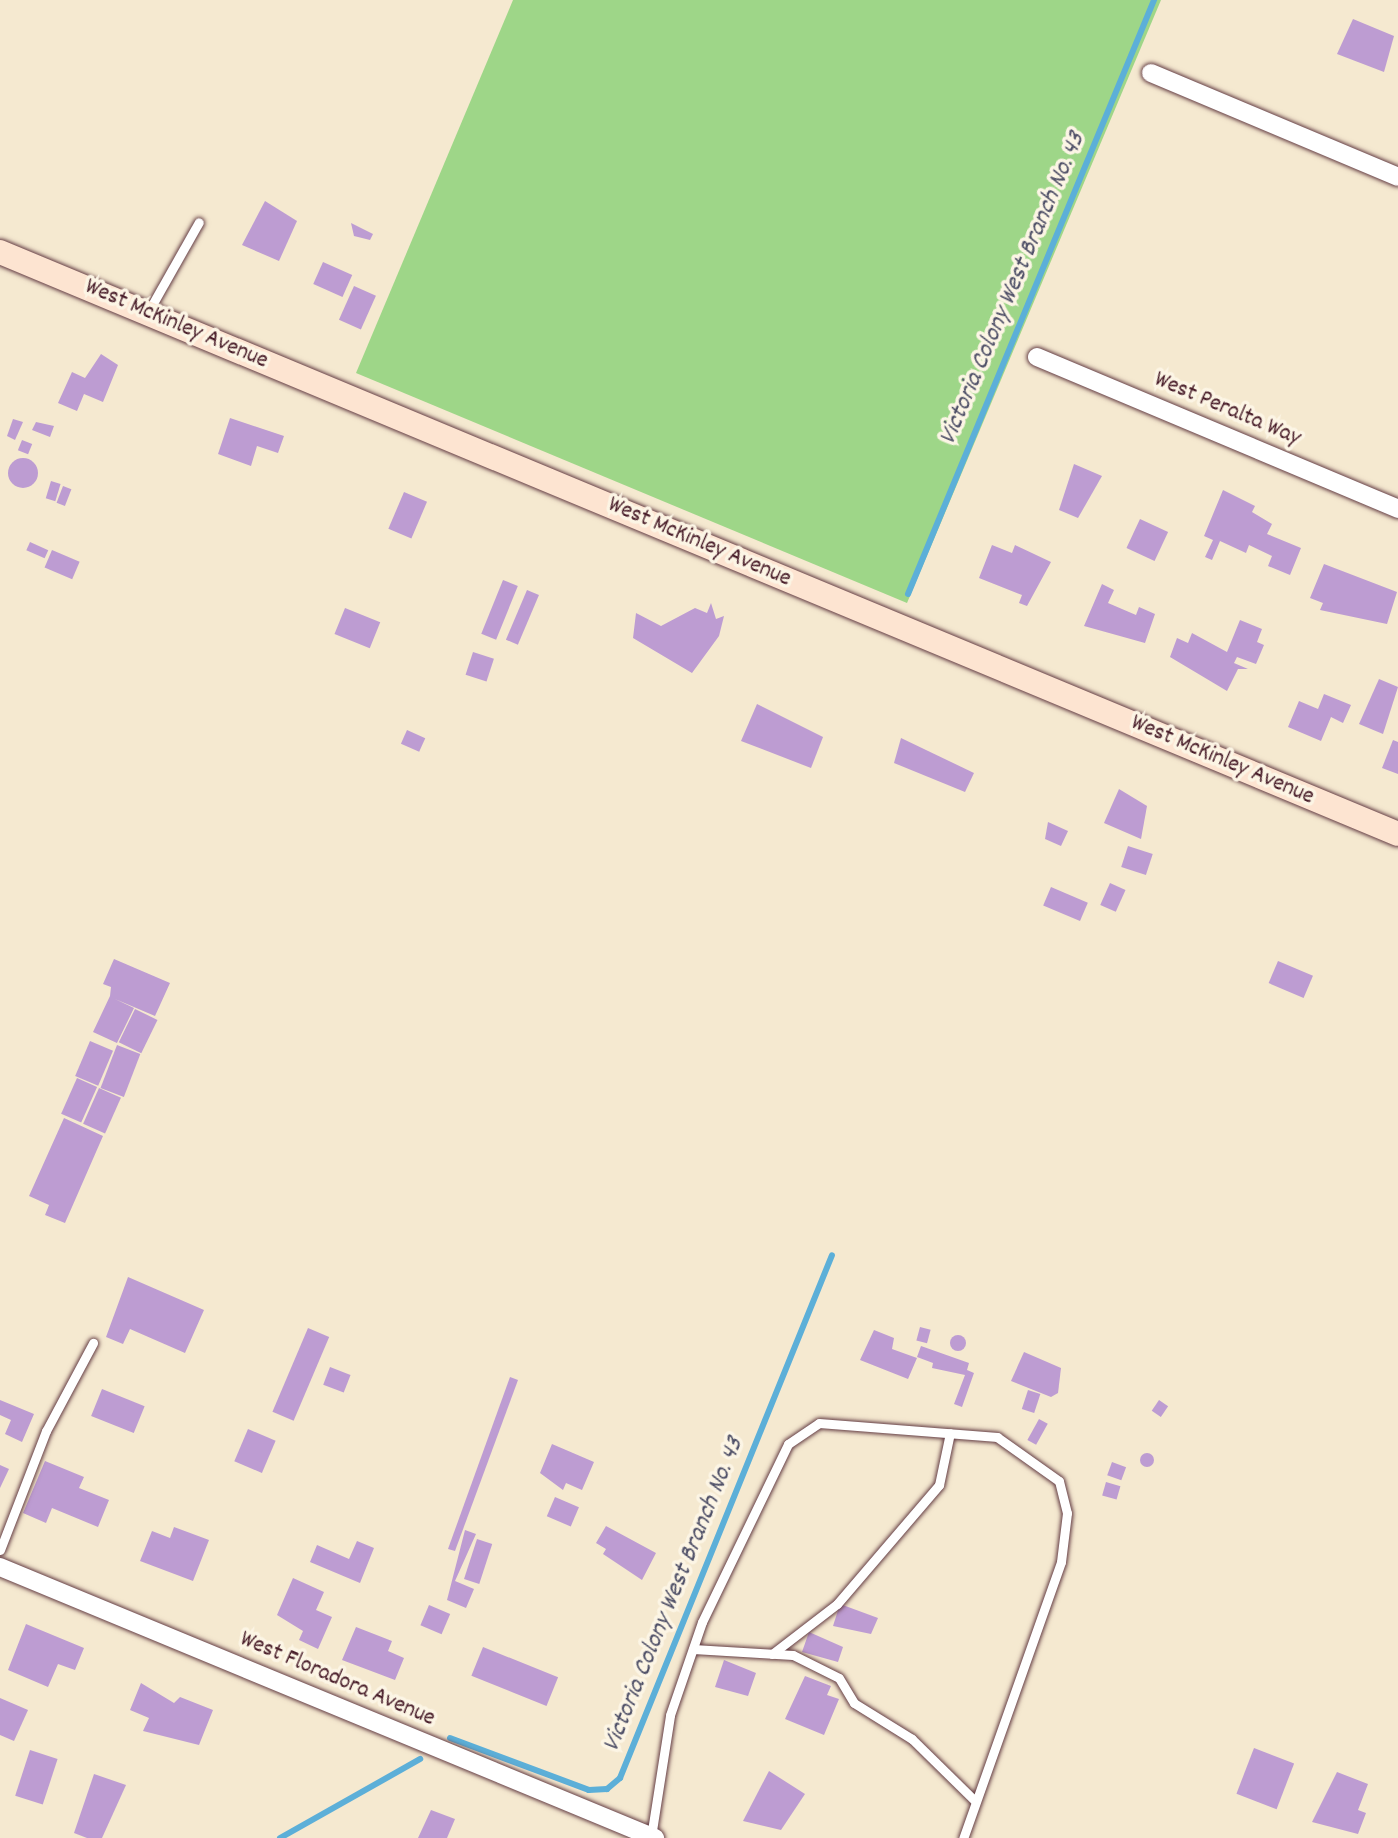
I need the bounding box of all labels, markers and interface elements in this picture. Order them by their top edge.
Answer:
water label: Victoria Colony West Branch No. 43 [933,128,1093,450]
street label: West McKinley Avenue [80,273,272,377]
street label: West Peralta Way [1149,366,1305,454]
street label: West McKinley Avenue [603,491,795,595]
street label: West McKinley Avenue [1126,709,1318,813]
water label: Victoria Colony West Branch No. 43 [597,1433,751,1757]
street label: West Floradora Avenue [235,1626,439,1734]

